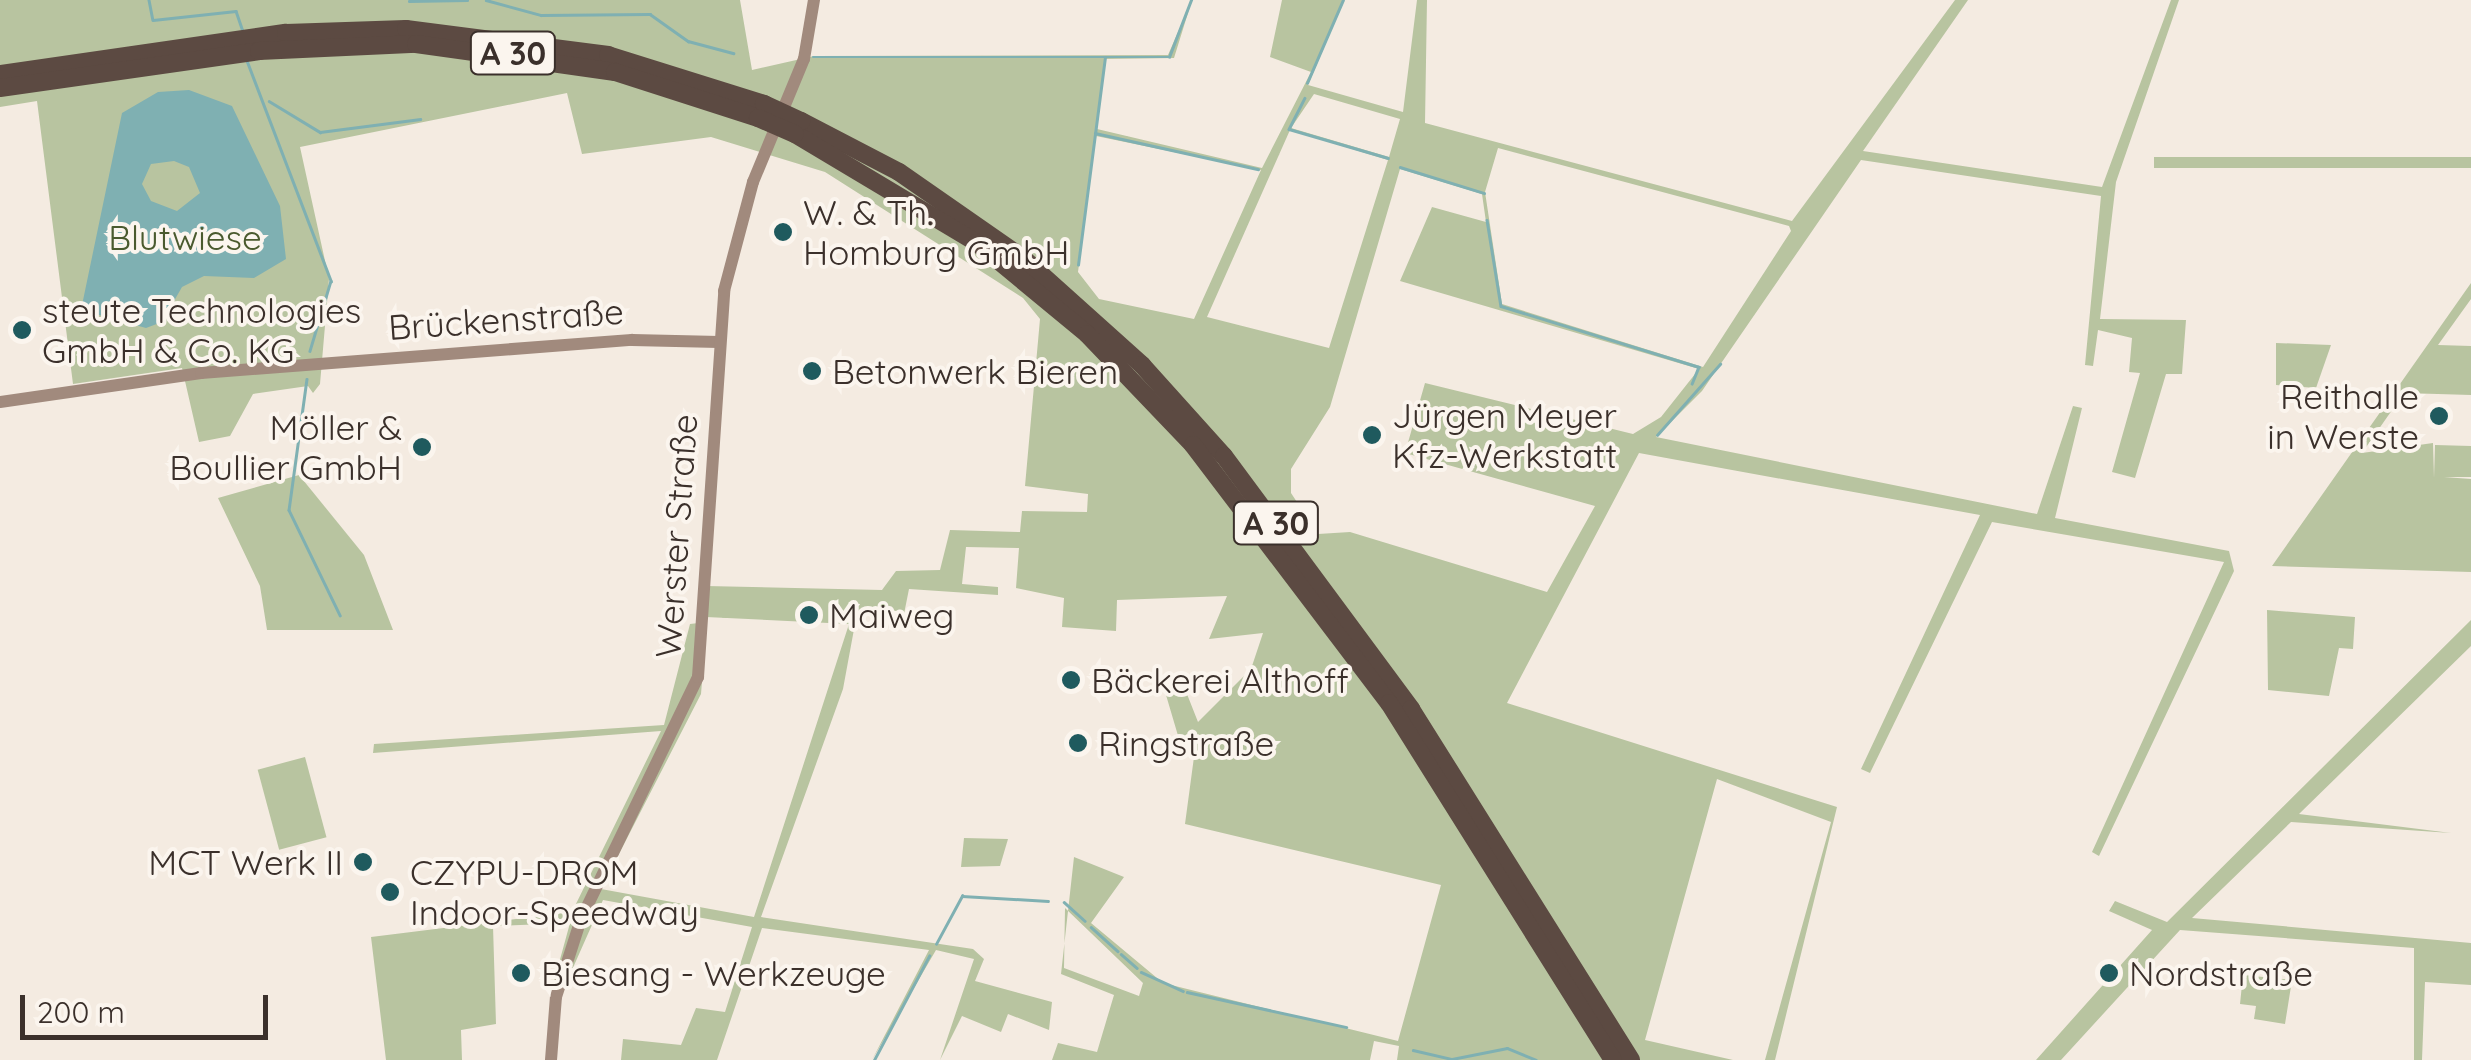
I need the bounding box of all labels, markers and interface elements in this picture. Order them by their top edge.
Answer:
road number: A 30 [468,26,558,80]
place label: W. & Th. Homburg GmbH [803,191,1069,273]
park label: Blutwiese [108,216,262,258]
marker: W. & Th. Homburg GmbH [772,221,794,243]
place label: steute Technologies GmbH & Co. KG [42,289,361,371]
street label: Brückenstraße [387,290,625,348]
marker: steute Technologies GmbH & Co. KG [11,319,33,341]
place label: Betonwerk Bieren [832,350,1118,392]
marker: Betonwerk Bieren [801,360,823,382]
place label: Reithalle in Werste [2267,375,2419,457]
place label: Jürgen Meyer Kfz-Werkstatt [1392,394,1617,476]
marker: Reithalle in Werste [2428,405,2450,427]
place label: Möller & Boullier GmbH [169,406,402,488]
street label: Werster Straße [647,413,705,659]
marker: Jürgen Meyer Kfz-Werkstatt [1361,424,1383,446]
marker: Möller & Boullier GmbH [411,436,433,458]
road number: A 30 [1231,496,1321,550]
place label: Maiweg [829,594,954,636]
marker: Maiweg [798,604,820,626]
place label: Bäckerei Althoff [1091,659,1349,701]
marker: Bäckerei Althoff [1060,669,1082,691]
place label: Ringstraße [1098,722,1274,764]
marker: Ringstraße [1067,732,1089,754]
place label: MCT Werk II [148,841,343,883]
marker: MCT Werk II [352,851,374,873]
place label: CZYPU-DROM Indoor-Speedway [410,851,699,933]
marker: CZYPU-DROM Indoor-Speedway [379,881,401,903]
place label: Biesang - Werkzeuge [541,952,886,994]
place label: Nordstraße [2129,952,2313,994]
marker: Biesang - Werkzeuge [510,962,532,984]
marker: Nordstraße [2098,962,2120,984]
scale bar [25,975,272,1037]
text: 200 m [37,993,125,1031]

